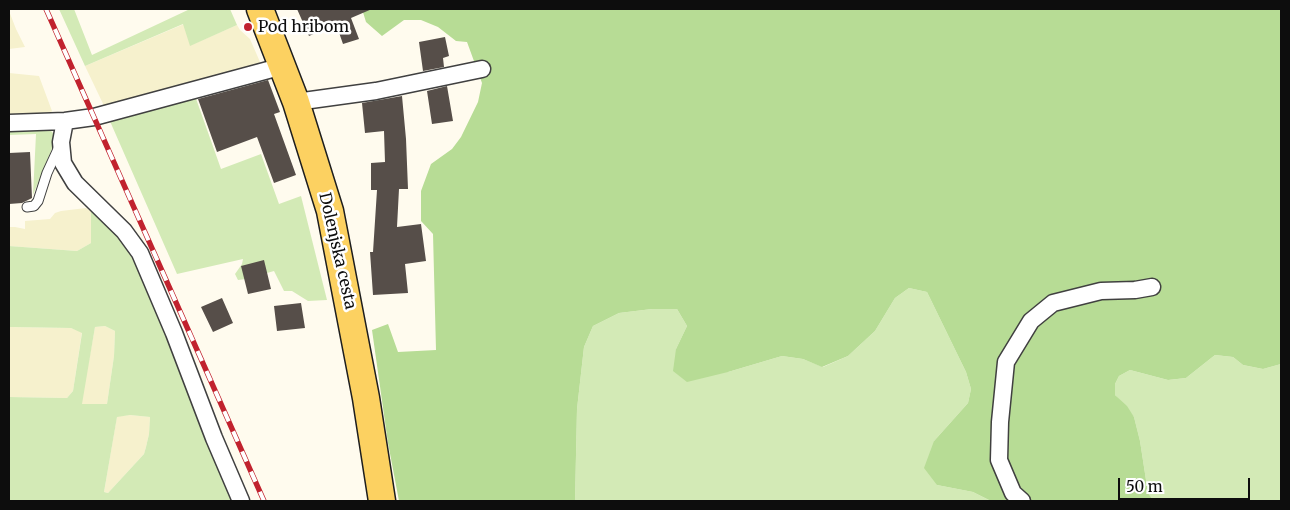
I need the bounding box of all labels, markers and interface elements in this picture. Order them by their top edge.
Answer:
place label: Pod hribom [258,17,349,37]
marker: Pod hribom [242,21,254,33]
street label: Dolenjska cesta [314,191,360,311]
scale bar [1120,468,1252,500]
text: 50 m [1126,477,1163,496]

